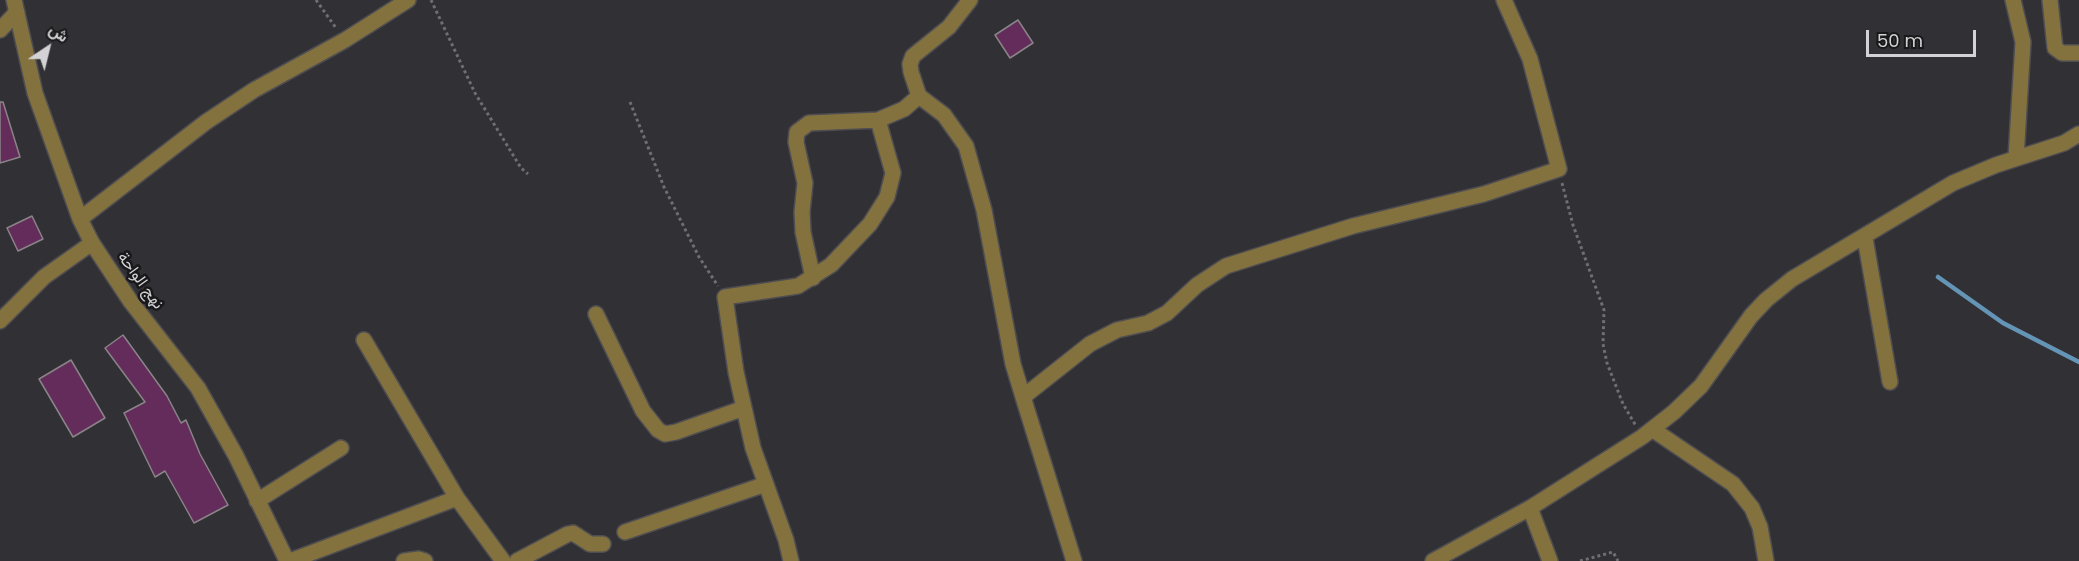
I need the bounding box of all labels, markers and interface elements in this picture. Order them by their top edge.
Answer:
north arrow [18,18,78,78]
text: ش [44,18,73,48]
scale bar [1869,18,1978,56]
text: 50 m [1877,28,1923,53]
street label: نهج الواحة [113,249,167,313]

